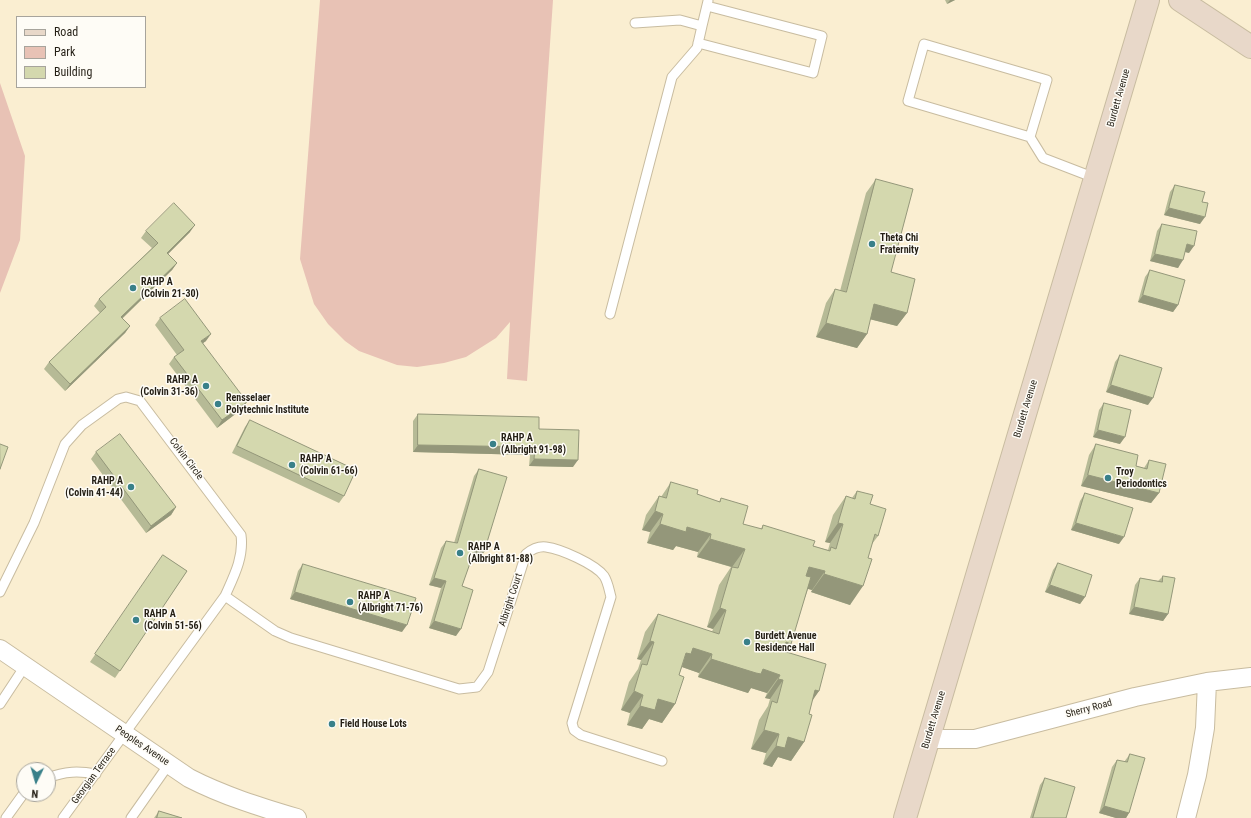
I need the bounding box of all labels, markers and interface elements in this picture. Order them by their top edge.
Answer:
legend [16,16,146,88]
text: Road [54,25,78,39]
text: Park [54,45,75,59]
text: Building [54,65,92,79]
street label: Burdett Avenue [1105,68,1133,128]
place label: Theta Chi Fraternity [880,232,919,256]
marker: Theta Chi Fraternity [867,239,877,249]
place label: RAHP A (Colvin 21-30) [141,276,199,300]
marker: RAHP A (Colvin 21-30) [128,283,138,293]
place label: RAHP A (Colvin 31-36) [140,374,198,398]
street label: Burdett Avenue [1012,379,1040,439]
marker: RAHP A (Colvin 31-36) [201,381,211,391]
place label: Rensselaer Polytechnic Institute [226,392,309,416]
marker: Rensselaer Polytechnic Institute [213,399,223,409]
place label: RAHP A (Albright 91-98) [501,432,566,456]
street label: Colvin Circle [166,436,206,482]
marker: RAHP A (Albright 91-98) [488,439,498,449]
place label: RAHP A (Colvin 61-66) [300,453,358,476]
marker: RAHP A (Colvin 61-66) [287,460,297,470]
place label: Troy Periodontics [1116,466,1167,490]
marker: Troy Periodontics [1103,473,1113,483]
place label: RAHP A (Colvin 41-44) [65,475,123,498]
marker: RAHP A (Colvin 41-44) [126,482,136,492]
place label: RAHP A (Albright 81-88) [468,541,533,564]
marker: RAHP A (Albright 81-88) [455,548,465,558]
street label: Albright Court [497,572,525,628]
place label: RAHP A (Albright 71-76) [358,590,423,614]
marker: RAHP A (Albright 71-76) [345,597,355,607]
place label: RAHP A (Colvin 51-56) [144,608,202,632]
marker: RAHP A (Colvin 51-56) [131,615,141,625]
place label: Burdett Avenue Residence Hall [755,630,816,654]
marker: Burdett Avenue Residence Hall [742,637,752,647]
street label: Burdett Avenue [920,690,948,750]
street label: Sherry Road [1065,697,1113,721]
place label: Field House Lots [340,718,407,730]
marker: Field House Lots [327,719,337,729]
street label: Peoples Avenue [113,723,171,769]
street label: Georgian Terrace [69,745,119,807]
north arrow [16,762,56,802]
text: N [31,787,39,800]

